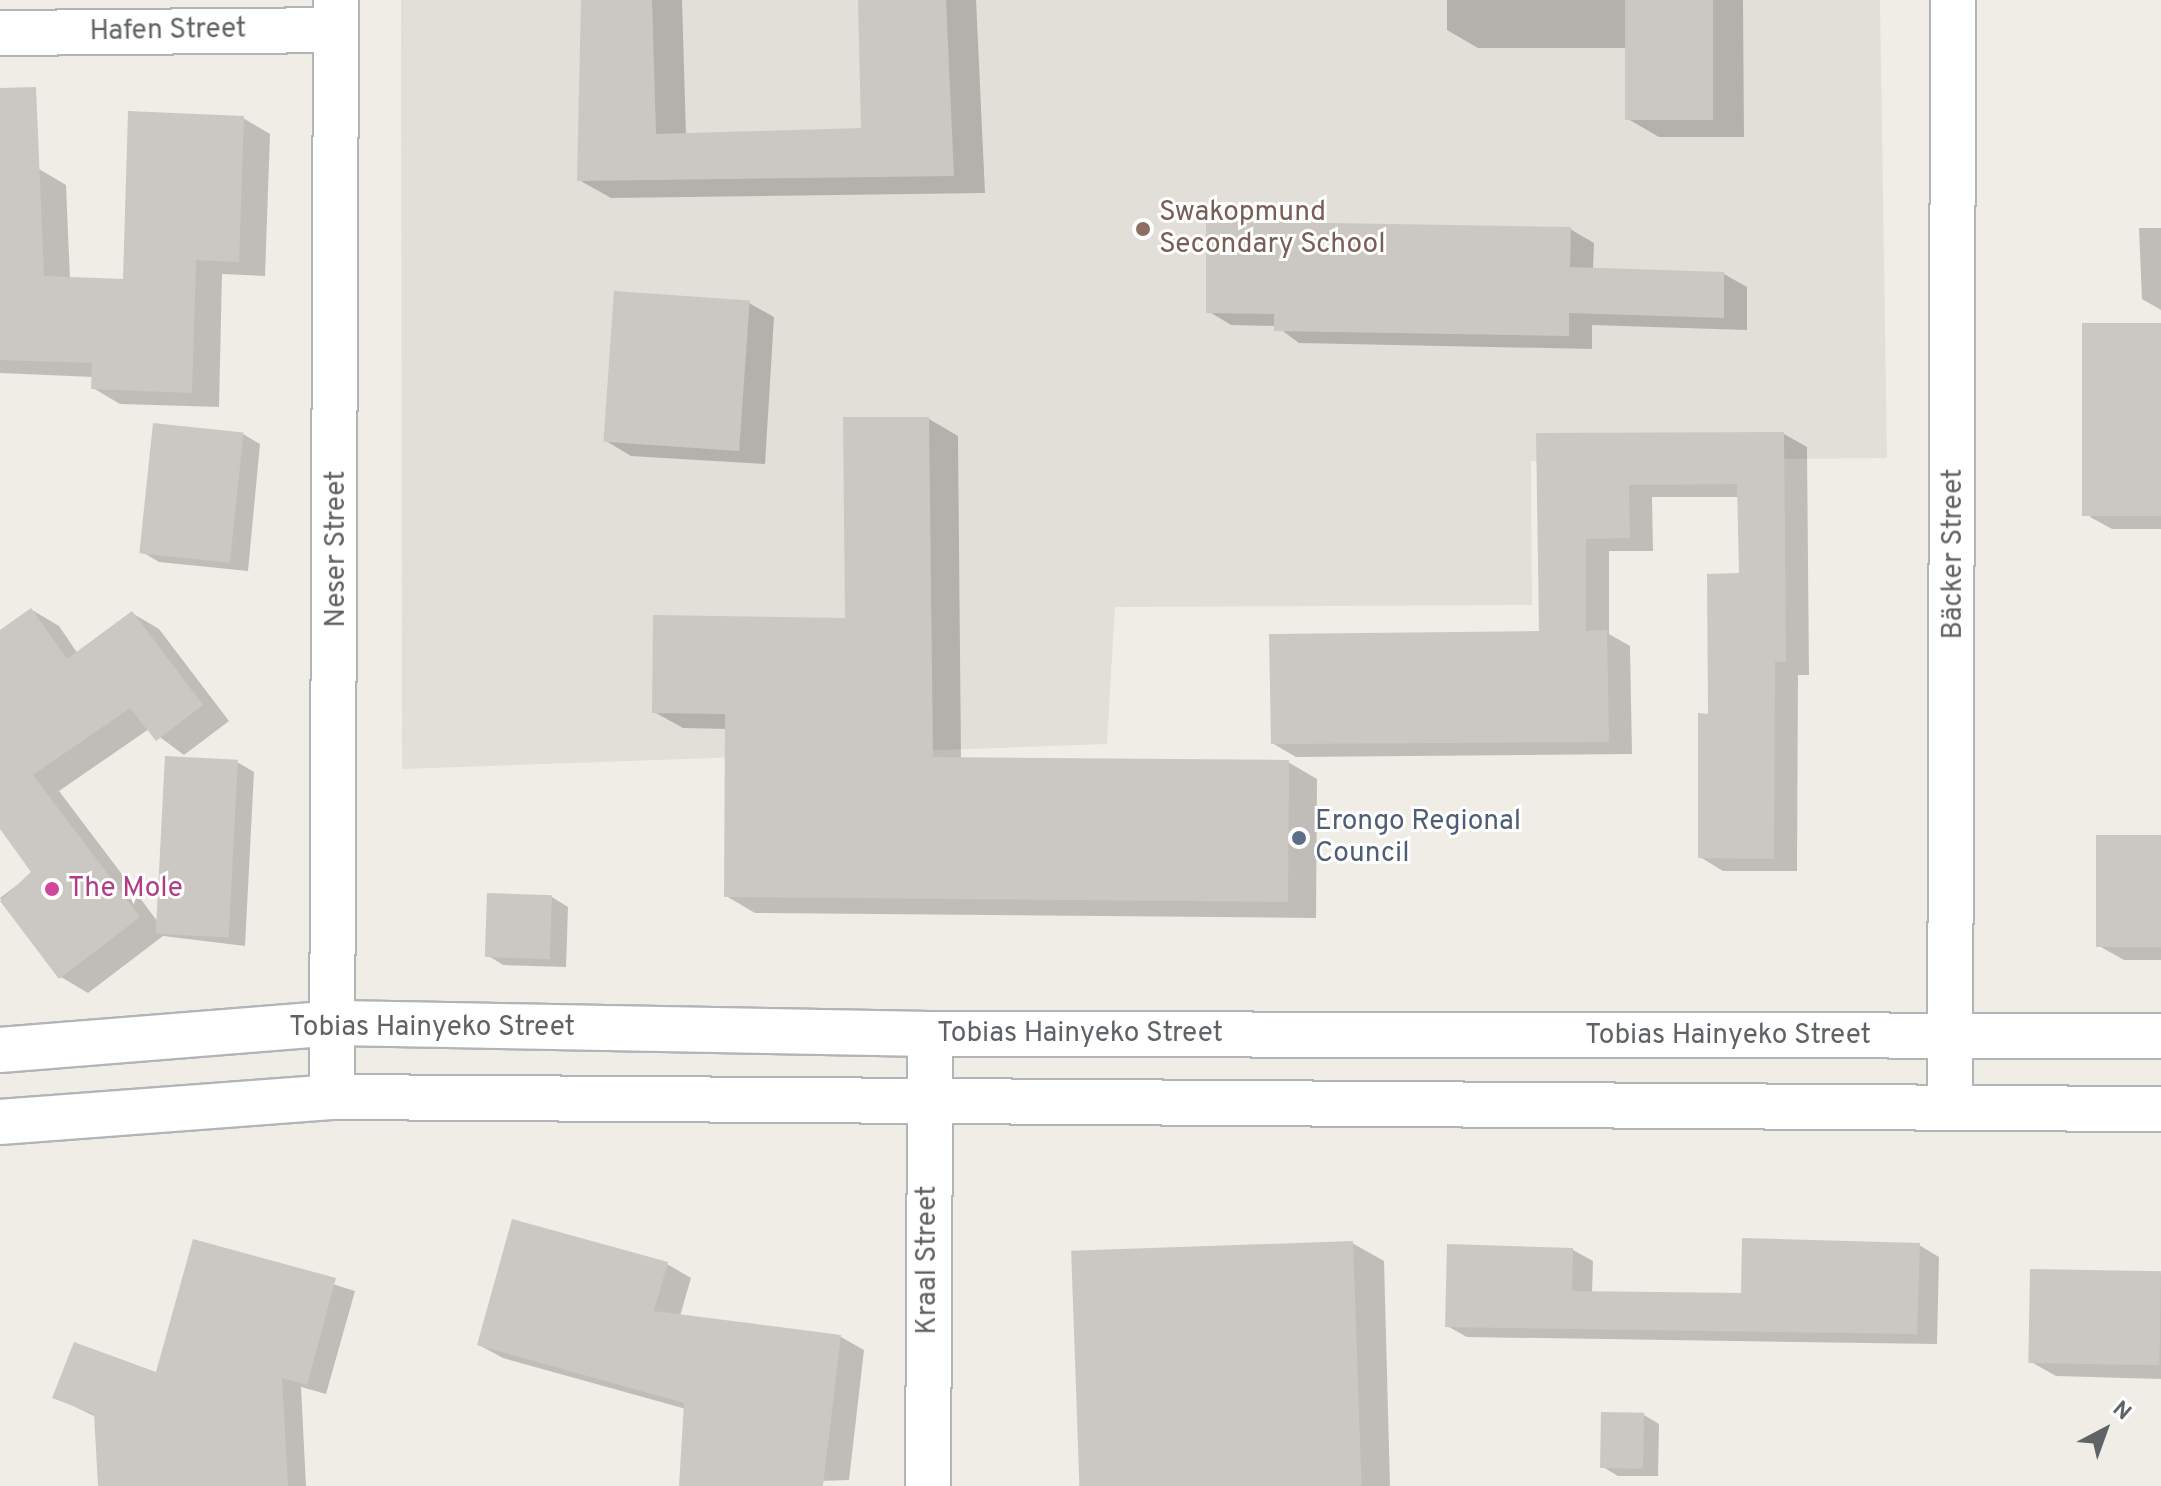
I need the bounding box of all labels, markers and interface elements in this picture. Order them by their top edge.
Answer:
street label: Hafen Street [89,13,247,49]
place label: Swakopmund Secondary School [1159,196,1386,262]
marker: Swakopmund Secondary School [1134,220,1152,238]
street label: Bäcker Street [1937,468,1971,640]
street label: Neser Street [320,470,354,628]
place label: Erongo Regional Council [1315,805,1521,871]
marker: Erongo Regional Council [1290,829,1308,847]
place label: The Mole [68,872,183,906]
marker: The Mole [43,880,61,898]
street label: Tobias Hainyeko Street [289,1011,575,1045]
street label: Tobias Hainyeko Street [937,1017,1223,1051]
street label: Tobias Hainyeko Street [1585,1019,1871,1053]
street label: Kraal Street [911,1185,945,1335]
north arrow [2065,1390,2145,1470]
text: N [2106,1396,2136,1427]

